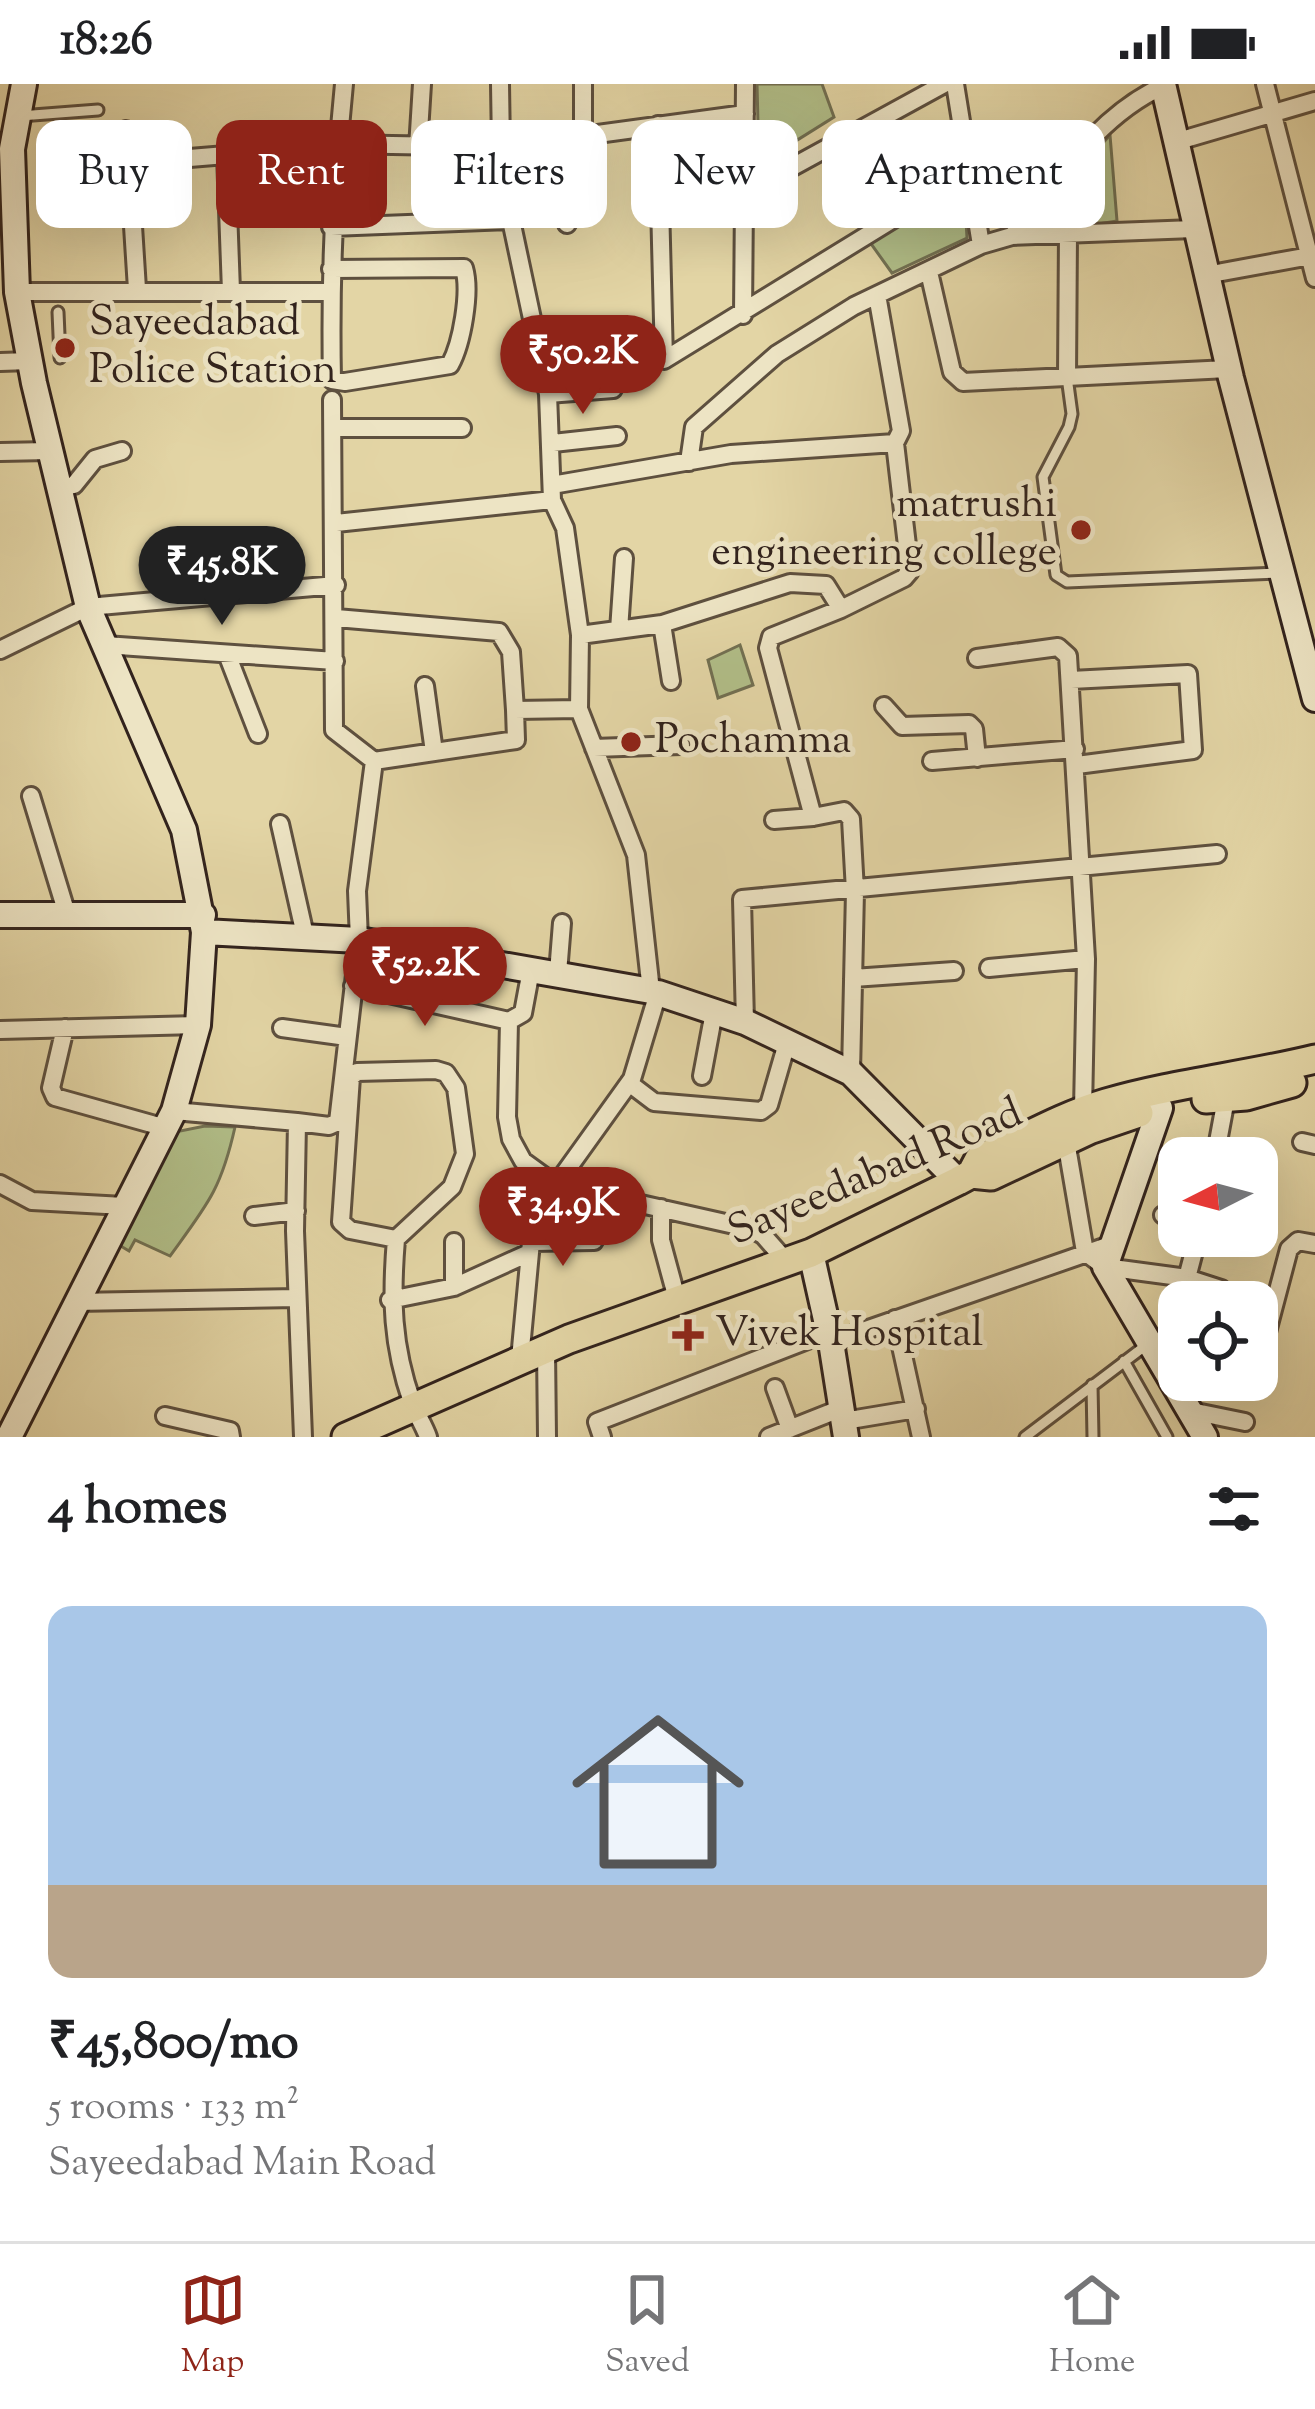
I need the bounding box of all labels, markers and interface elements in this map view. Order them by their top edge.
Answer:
text: 18:26 [60,10,153,75]
chip: Buy [36,120,192,228]
chip: Rent [216,120,387,228]
chip: Filters [411,120,607,228]
chip: New [631,120,798,228]
chip: Apartment [822,120,1105,228]
place label: Sayeedabad Police Station [89,294,337,402]
pin: ₹50.2K [485,315,681,417]
text: ₹50.2K [527,326,639,382]
marker: Sayeedabad Police Station [52,335,78,361]
place label: matrushi engineering college [711,476,1057,584]
marker: matrushi engineering college [1068,517,1094,543]
pin: ₹45.8K [124,526,320,628]
text: ₹45.8K [166,537,278,593]
place label: Pochamma [655,712,851,772]
marker: Pochamma [618,729,644,755]
pin: ₹52.2K [327,927,523,1029]
text: ₹52.2K [370,938,480,994]
street label: Sayeedabad Road [719,1085,1033,1263]
north arrow [1158,1137,1278,1257]
map controls [1158,1137,1278,1401]
pin: ₹34.9K [465,1167,661,1269]
text: ₹34.9K [506,1178,620,1234]
button: locate [1158,1281,1278,1401]
place label: Vivek Hospital [715,1305,983,1365]
marker: Vivek Hospital [672,1319,704,1351]
text: 4 homes [48,1473,227,1546]
icon: filters [1201,1476,1267,1542]
icon: home [550,1684,766,1900]
text: ₹45,800/mo [48,2008,299,2081]
text: 5 rooms · 133 m² [48,2081,299,2137]
text: Sayeedabad Main Road [48,2137,436,2193]
tab: Map [180,2267,246,2387]
tab: Saved [605,2267,690,2387]
tab: Home [1049,2267,1135,2387]

